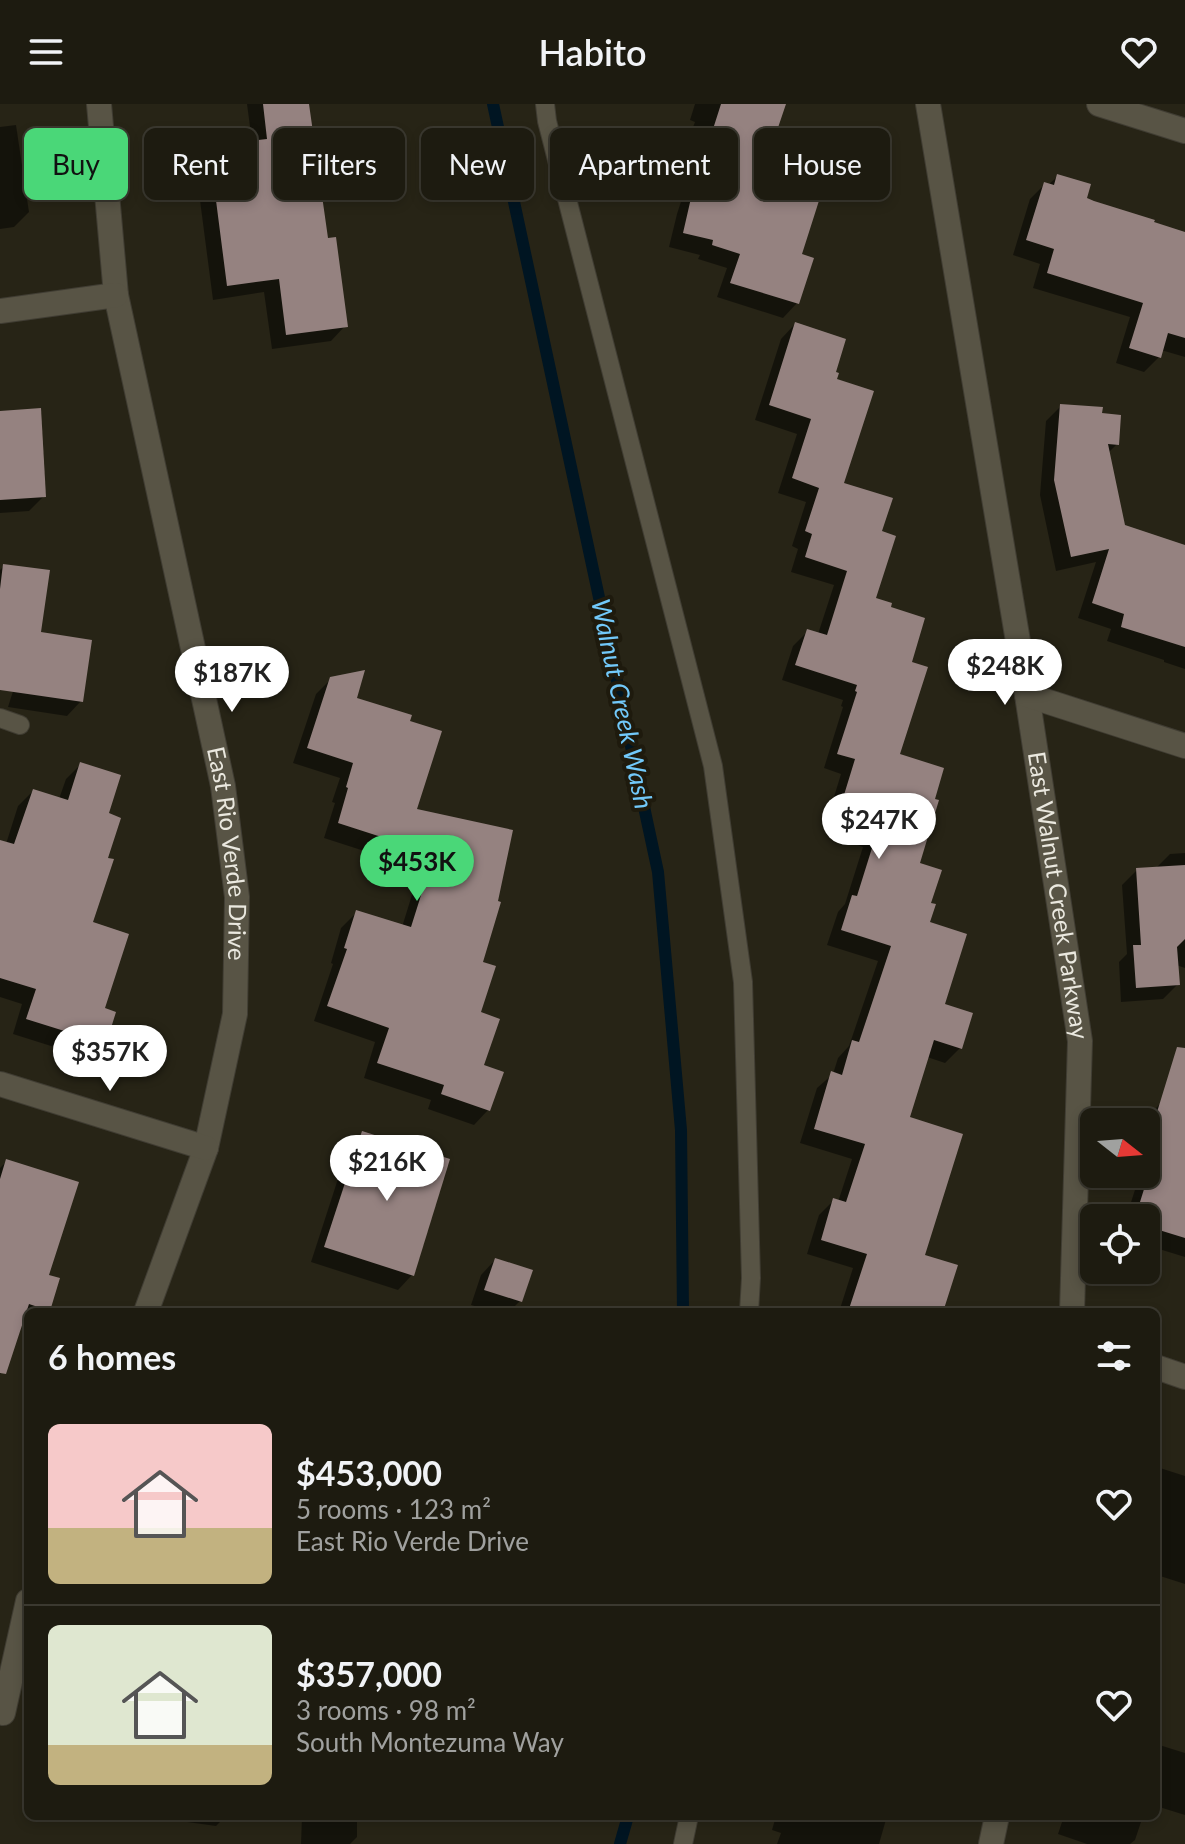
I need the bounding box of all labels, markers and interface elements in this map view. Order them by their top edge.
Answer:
icon: menu [24,30,68,74]
text: Habito [538,30,647,74]
icon: heart [1117,30,1161,74]
chip: Buy [24,128,128,200]
chip: Rent [144,128,257,200]
chip: Filters [273,128,405,200]
chip: New [421,128,534,200]
chip: Apartment [550,128,738,200]
chip: House [754,128,890,200]
water label: Walnut Creek Wash [585,596,661,812]
pin: $248K [949,639,1061,707]
pin: $187K [176,646,288,714]
text: $248K [966,649,1044,681]
text: $187K [193,656,271,688]
street label: East Rio Verde Drive [202,744,253,961]
street label: East Walnut Creek Parkway [1023,749,1096,1042]
pin: $247K [823,793,935,861]
text: $247K [840,803,918,835]
pin: $453K [361,835,473,903]
text: $453K [378,845,456,877]
pin: $357K [54,1025,166,1093]
text: $357K [71,1035,149,1067]
north arrow [1080,1108,1160,1188]
map controls [1080,1108,1160,1284]
pin: $216K [331,1135,443,1203]
text: $216K [348,1145,426,1177]
button: locate [1080,1204,1160,1284]
icon: filters [1092,1334,1136,1378]
text: 6 homes [48,1336,176,1377]
text: $453,000 [296,1452,442,1493]
icon: home [112,1456,208,1552]
icon: heart [1092,1482,1136,1526]
text: 5 rooms · 123 m² [296,1493,491,1525]
text: East Rio Verde Drive [296,1525,529,1557]
text: $357,000 [296,1653,442,1694]
icon: home [112,1657,208,1753]
icon: heart [1092,1683,1136,1727]
text: 3 rooms · 98 m² [296,1694,476,1726]
text: South Montezuma Way [296,1726,564,1758]

